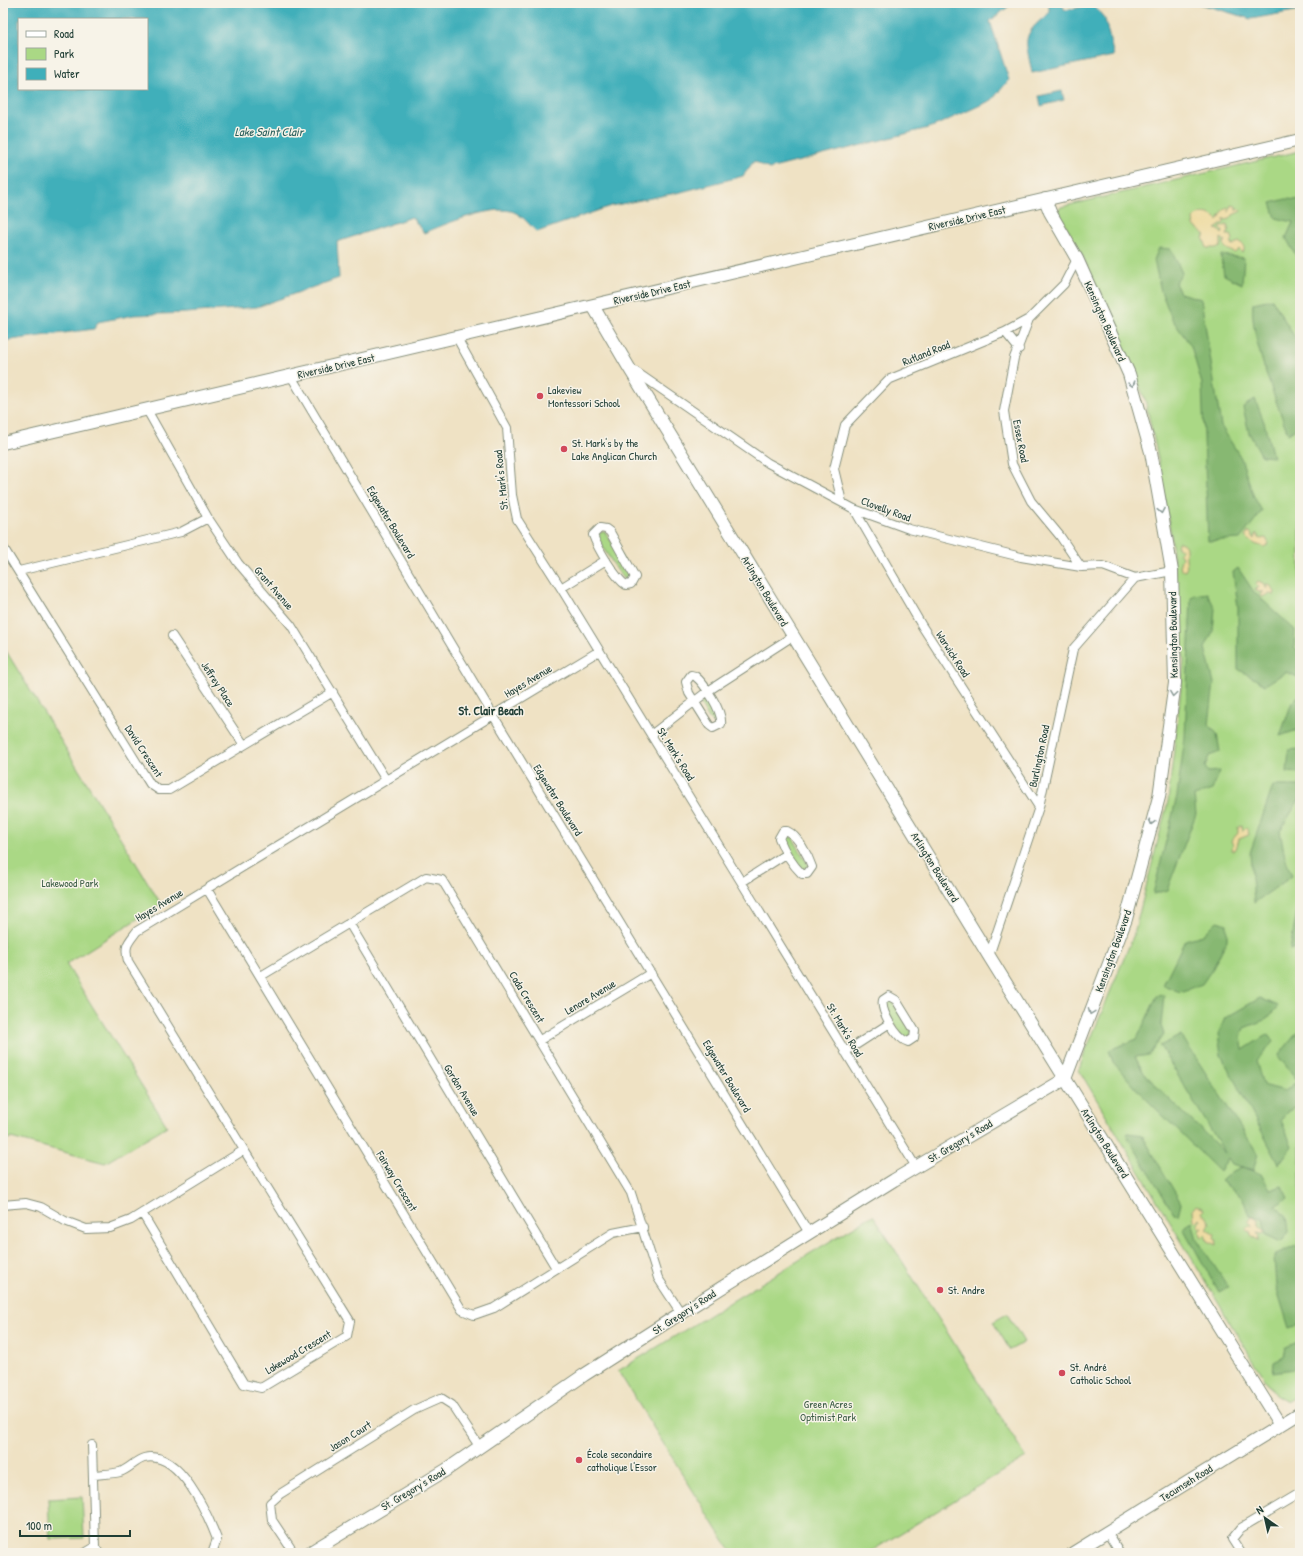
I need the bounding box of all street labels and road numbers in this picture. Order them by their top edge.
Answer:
street label: Riverside Drive East [927,202,1007,234]
street label: Riverside Drive East [612,276,692,308]
street label: Kensington Boulevard [1081,279,1129,364]
street label: Rutland Road [900,337,953,369]
street label: Riverside Drive East [296,350,376,382]
street label: Essex Road [1010,418,1032,464]
street label: St. Mark's Road [491,449,511,511]
street label: Edgewater Boulevard [364,483,418,561]
street label: Clovelly Road [859,494,914,525]
street label: Arlington Boulevard [739,553,792,629]
street label: Grant Avenue [251,563,297,613]
street label: Kensington Boulevard [1165,591,1181,678]
street label: Warwick Road [933,628,973,680]
street label: Jeffrey Place [198,659,238,710]
street label: Hayes Avenue [502,661,555,701]
street label: David Crescent [122,722,166,780]
street label: Burlington Road [1026,723,1053,788]
street label: St. Mark's Road [654,725,698,784]
street label: Edgewater Boulevard [530,762,586,839]
street label: Arlington Boulevard [908,830,962,905]
street label: Hayes Avenue [133,885,186,925]
street label: Kensington Boulevard [1092,907,1135,994]
street label: Cada Crescent [506,969,548,1026]
street label: Lenore Avenue [562,976,619,1018]
street label: St. Mark's Road [824,1001,867,1060]
street label: Edgewater Boulevard [700,1037,754,1115]
street label: Gordon Avenue [441,1062,483,1119]
street label: Arlington Boulevard [1078,1106,1132,1181]
street label: St. Gregory's Road [925,1116,995,1166]
street label: Fairway Crescent [373,1147,421,1214]
street label: St. Gregory's Road [650,1286,719,1338]
street label: Lakewood Crescent [263,1327,334,1377]
street label: Jason Court [326,1417,374,1455]
street label: Tecumseh Road [1157,1461,1216,1505]
street label: St. Gregory's Road [378,1464,448,1514]

